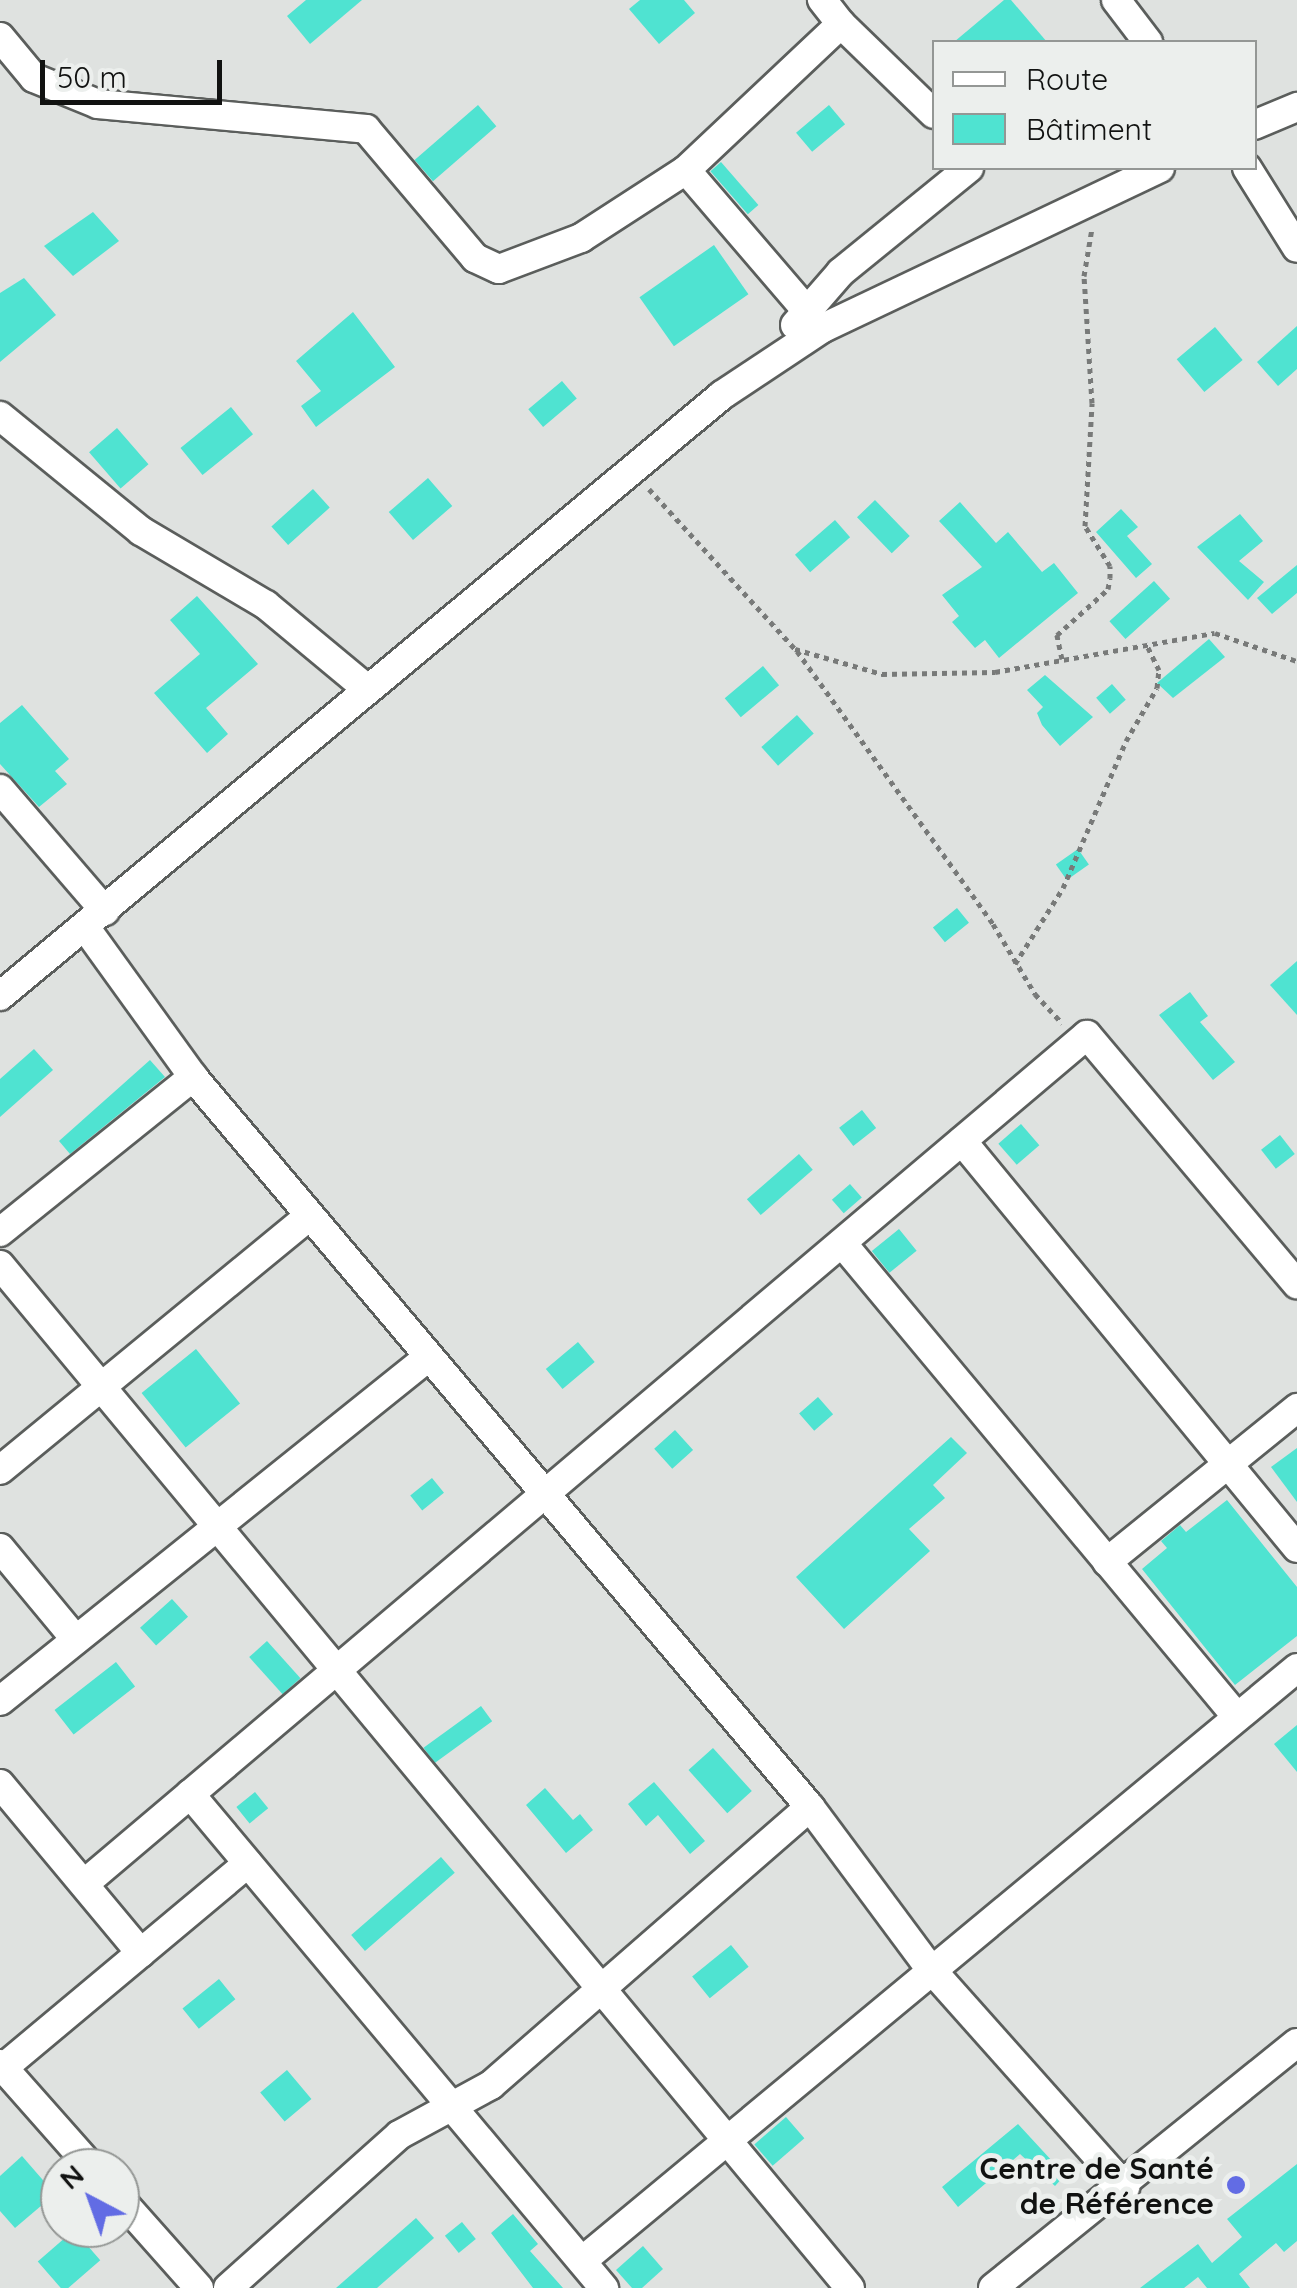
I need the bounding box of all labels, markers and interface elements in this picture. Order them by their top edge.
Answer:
scale bar [45,40,228,102]
legend [932,40,1257,170]
text: 50 m [57,58,127,96]
text: Route [1026,60,1108,98]
text: Bâtiment [1026,110,1152,148]
north arrow [40,2148,140,2248]
place label: Centre de Santé de Référence [979,2150,1214,2220]
text: N [52,2157,91,2196]
marker: Centre de Santé de Référence [1223,2172,1249,2198]

